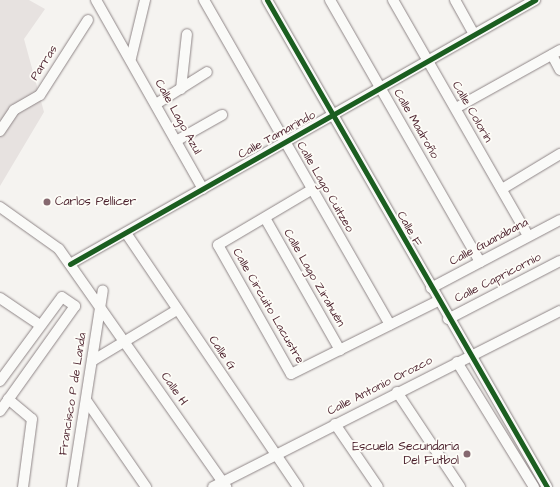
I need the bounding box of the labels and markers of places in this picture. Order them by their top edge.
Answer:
place label: Carlos Pellicer [55,195,136,209]
marker: Carlos Pellicer [42,197,52,207]
place label: Escuela Secundaria Del Futbol [352,440,459,468]
marker: Escuela Secundaria Del Futbol [462,449,472,459]

